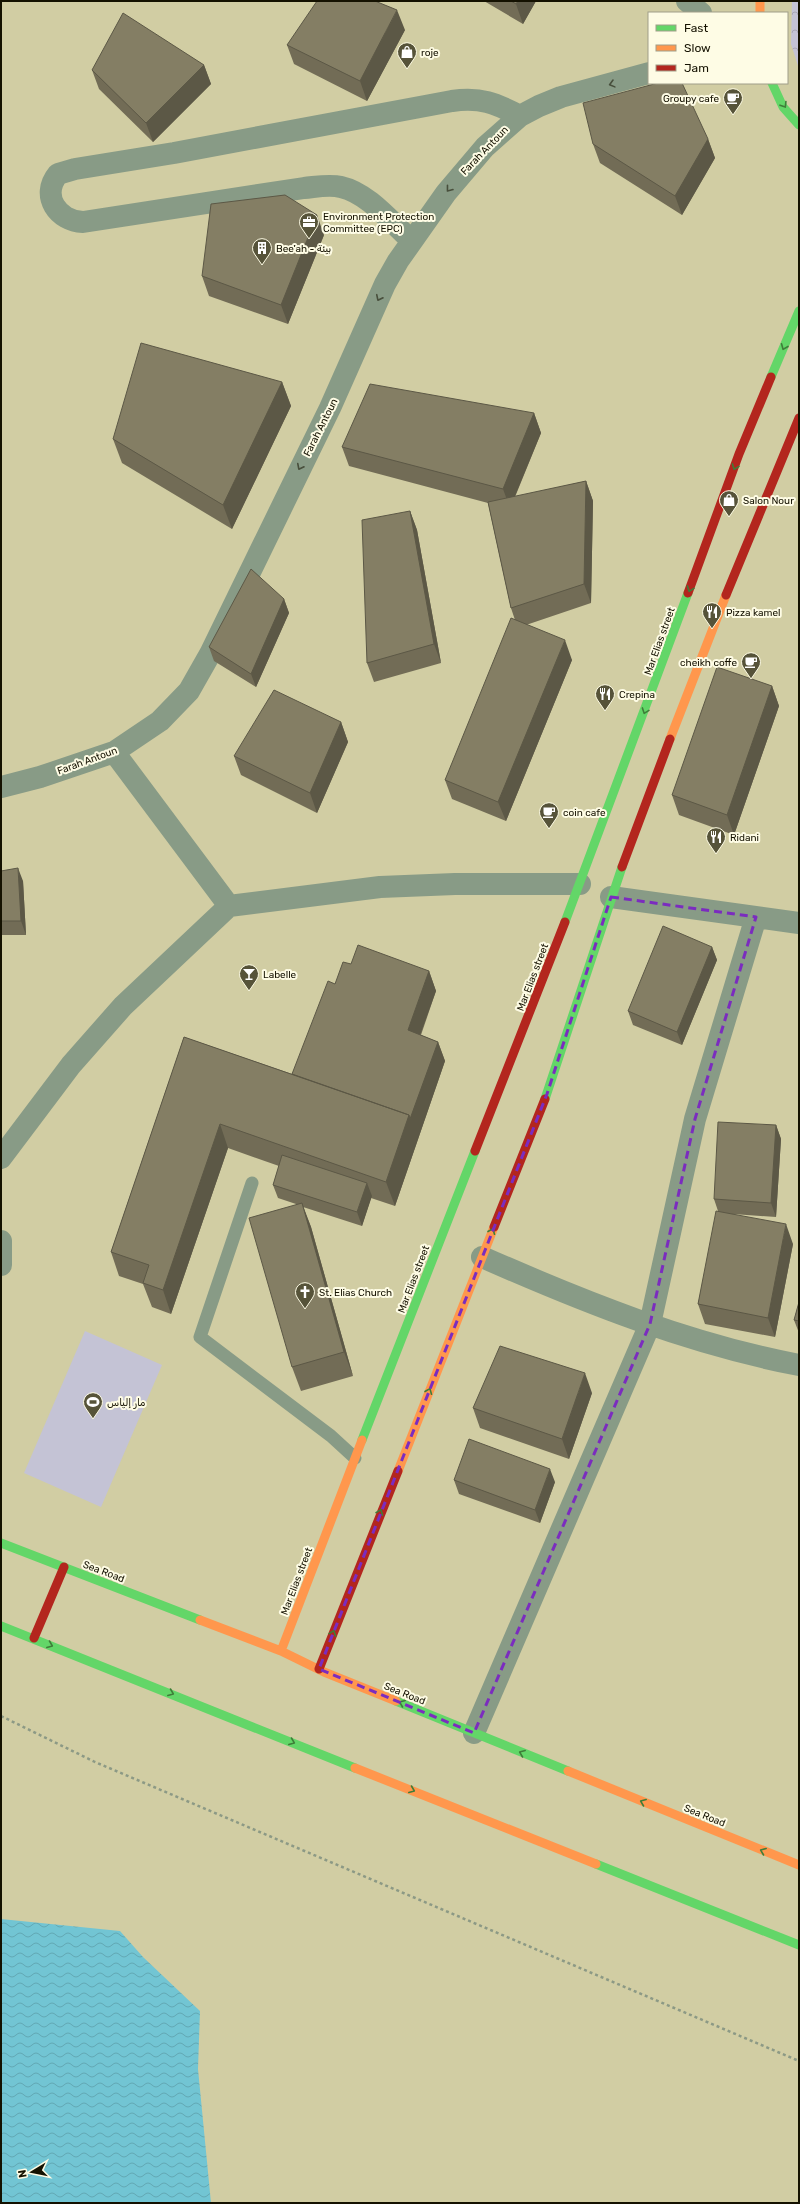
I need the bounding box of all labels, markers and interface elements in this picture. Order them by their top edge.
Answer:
legend [648,12,788,84]
text: Fast [684,21,708,35]
shop icon: roje [396,41,418,69]
text: Slow [684,41,711,55]
place label: roje [421,47,439,59]
text: Jam [684,61,709,75]
one-way arrow [608,79,615,88]
cafe icon: Groupy cafe [722,87,744,115]
place label: Groupy cafe [663,93,719,105]
one-way arrow [779,101,786,108]
street label: Farah Antoun [459,124,511,178]
one-way arrow [446,185,453,192]
office icon: Environment Protection Committee (EPC) [298,211,320,239]
place label: Environment Protection Committee (EPC) [323,211,434,235]
building icon: Bee'ah - بيئة [251,237,273,265]
place label: Bee'ah - بيئة [276,243,331,255]
one-way arrow [376,294,384,302]
one-way arrow [781,343,789,350]
street label: Farah Antoun [301,397,341,458]
one-way arrow [297,462,304,470]
one-way arrow [731,463,739,470]
shop icon: Salon Nour [718,489,740,517]
place label: Salon Nour [743,495,794,507]
one-way arrow [686,585,695,592]
restaurant icon: Pizza kamel [701,601,723,629]
street label: Mar Elias street [642,606,678,677]
place label: Pizza kamel [726,607,781,619]
cafe icon: cheikh coffe [740,651,762,679]
place label: cheikh coffe [680,657,737,669]
restaurant icon: Crepina [594,683,616,711]
place label: Crepina [619,689,655,701]
one-way arrow [641,707,649,714]
street label: Farah Antoun [56,745,119,777]
cafe icon: coin cafe [538,801,560,829]
place label: coin cafe [563,807,606,819]
restaurant icon: Ridani [705,826,727,854]
place label: Ridani [730,832,759,844]
street label: Mar Elias street [515,942,551,1013]
bar icon: Labelle [238,963,260,991]
place label: Labelle [263,969,297,981]
one-way arrow [488,1228,496,1235]
street label: Mar Elias street [396,1244,432,1315]
church icon: St. Elias Church [294,1281,316,1309]
place label: St. Elias Church [319,1287,392,1299]
one-way arrow [424,1388,432,1395]
sports icon: مار إلياس [82,1391,104,1419]
place label: مار إلياس [107,1397,146,1409]
one-way arrow [376,1508,384,1515]
street label: Mar Elias street [279,1546,315,1617]
street label: Sea Road [81,1559,126,1585]
one-way arrow [329,1630,337,1637]
one-way arrow [47,1641,54,1649]
street label: Sea Road [382,1680,427,1708]
one-way arrow [167,1689,174,1697]
one-way arrow [398,1700,405,1708]
one-way arrow [288,1737,295,1745]
one-way arrow [519,1749,526,1757]
one-way arrow [408,1785,416,1793]
one-way arrow [639,1798,646,1806]
street label: Sea Road [682,1802,727,1830]
one-way arrow [759,1847,766,1855]
north arrow [12,2152,52,2192]
text: N [16,2169,30,2179]

